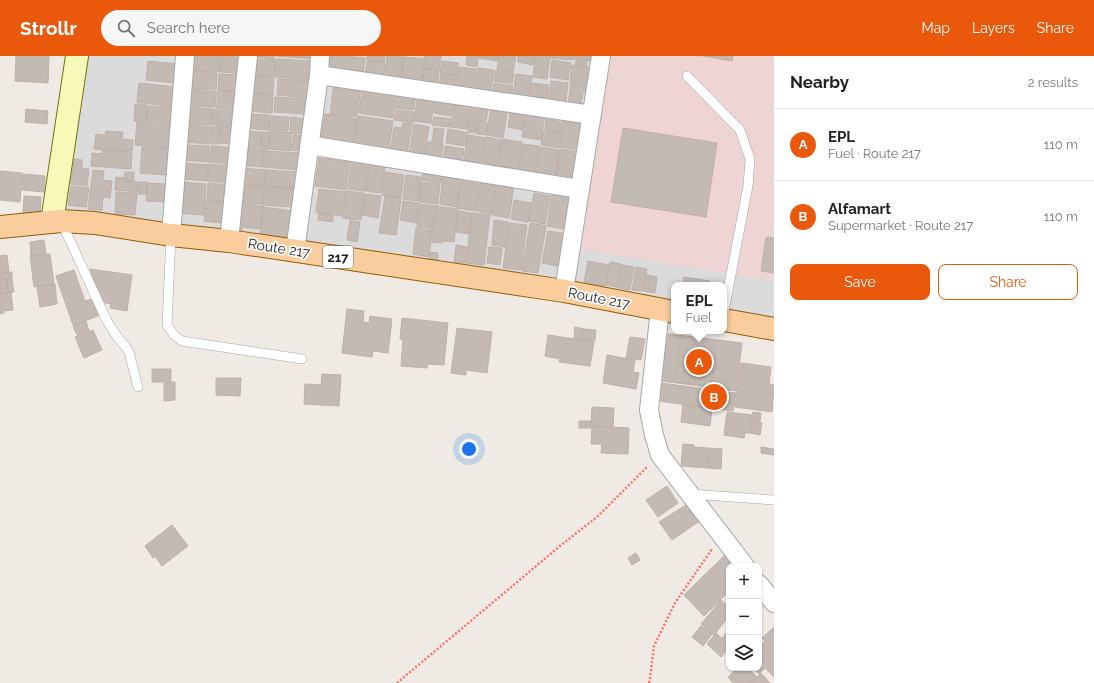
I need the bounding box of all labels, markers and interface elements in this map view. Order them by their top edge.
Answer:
search box [101,10,381,46]
text: Strollr [20,17,77,39]
icon: search [115,17,137,39]
text: Search here [147,19,230,37]
text: Map [922,20,950,36]
text: Layers [972,20,1015,36]
text: Share [1037,20,1074,36]
text: Nearby [790,72,849,92]
text: 2 results [1028,75,1078,90]
text: EPL [828,128,855,146]
text: A [799,137,807,152]
text: 110 m [1044,137,1078,152]
text: Fuel · Route 217 [828,146,921,161]
text: Alfamart [828,200,891,218]
text: B [799,209,807,224]
text: 110 m [1044,209,1078,224]
text: Supermarket · Route 217 [828,218,973,233]
street label: Route 217 [247,235,312,261]
road number: 217 [323,246,353,268]
button: Save [790,264,930,300]
button: Share [938,264,1078,300]
popup [671,282,727,334]
street label: Route 217 [567,284,632,312]
text: EPL [685,292,713,310]
text: Fuel [685,310,712,325]
pin: A [686,347,712,377]
pin: B [701,382,727,412]
your location [459,439,479,459]
map controls [726,563,762,671]
button: + [726,563,762,599]
button: − [726,599,762,635]
button: layers [726,635,762,671]

